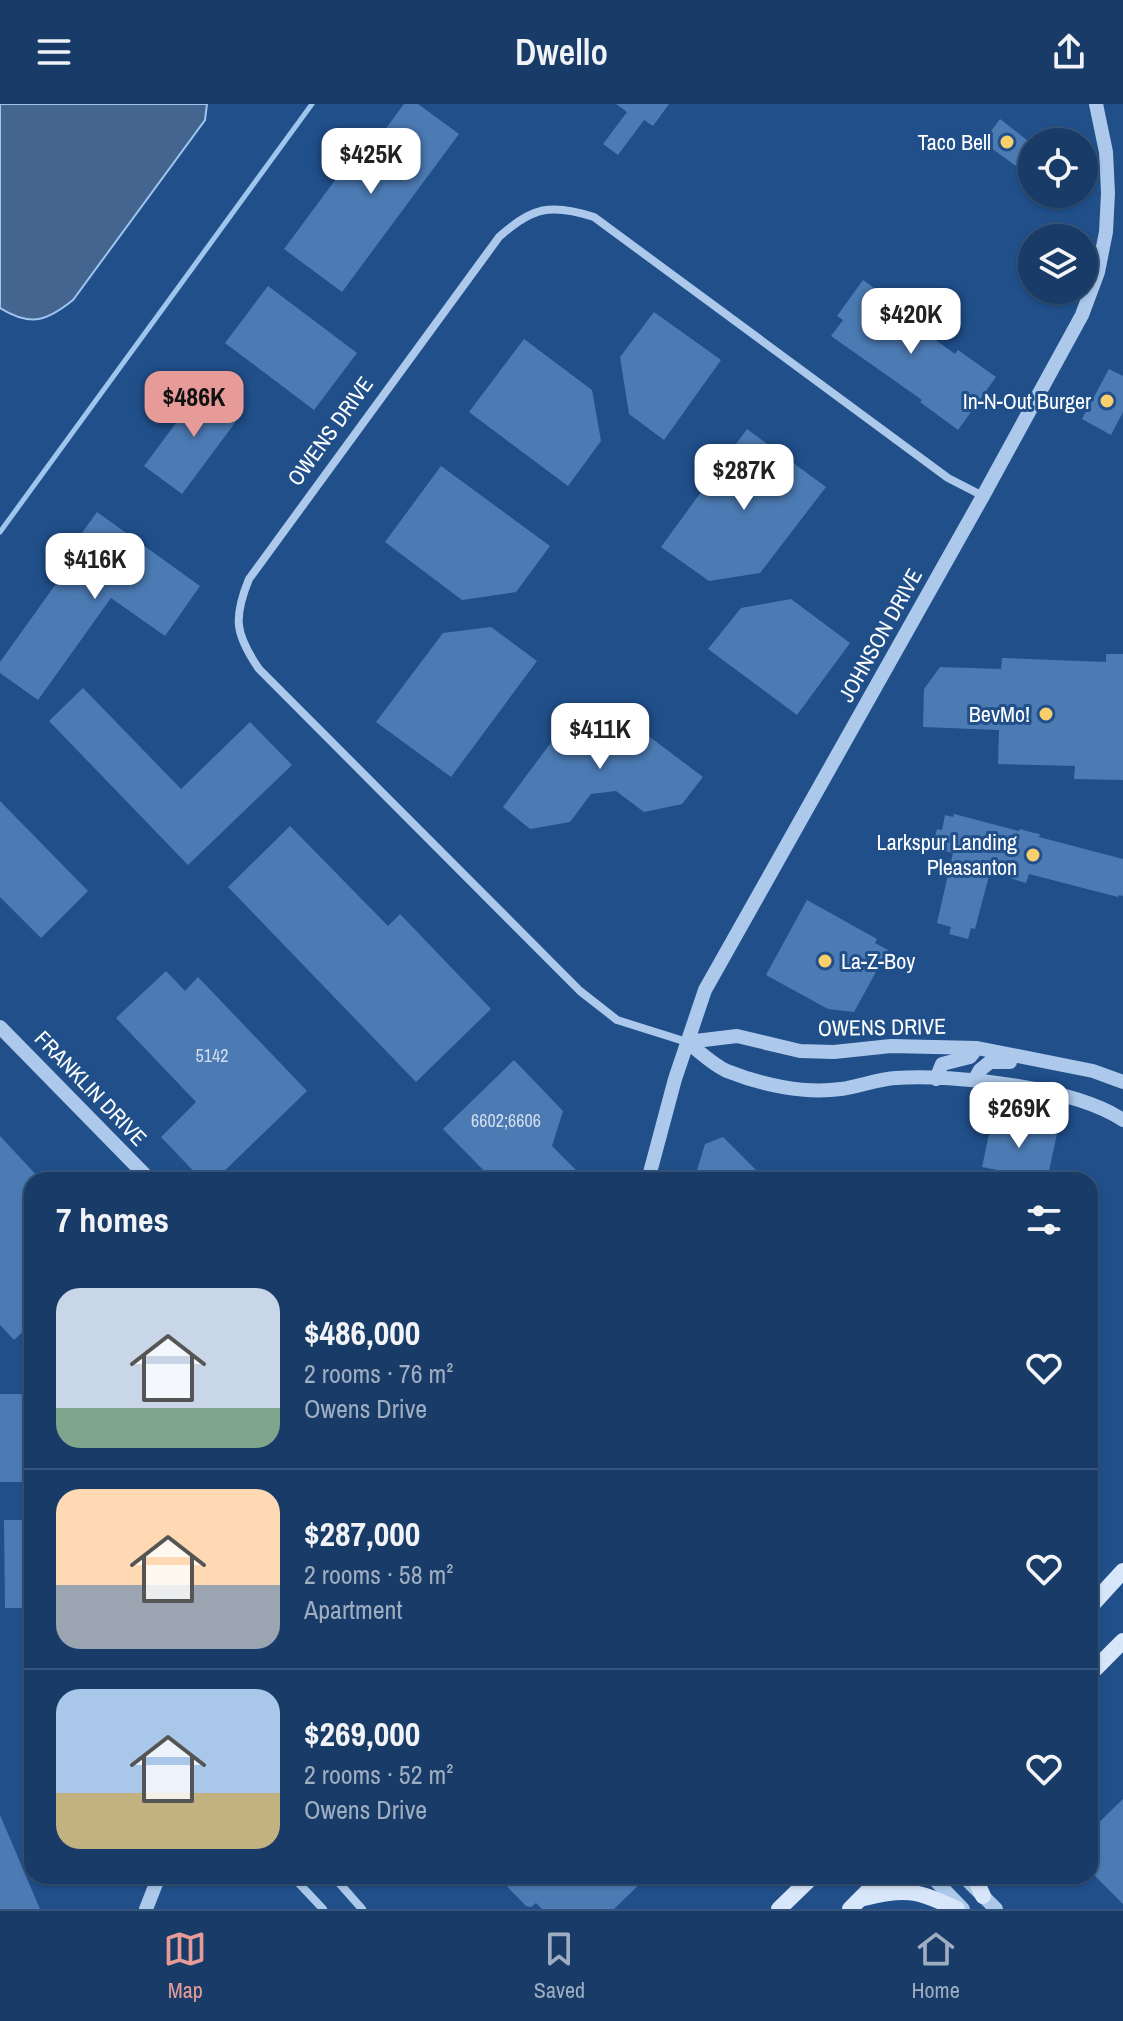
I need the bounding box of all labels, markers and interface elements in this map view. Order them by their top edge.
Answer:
text: Dwello [515,28,608,76]
icon: menu [32,30,76,74]
icon: share [1047,30,1091,74]
place label: Taco Bell [917,127,991,157]
pin: $425K [315,128,427,196]
map controls [1018,128,1098,304]
button: locate [1018,128,1098,208]
marker: Taco Bell [998,133,1016,151]
text: $425K [340,136,402,171]
button: layers [1018,224,1098,304]
pin: $420K [855,288,967,356]
text: $420K [880,296,942,331]
street label: OWENS DRIVE [280,370,380,492]
pin: $486K [138,371,250,439]
text: $486K [163,379,225,414]
place label: In-N-Out Burger [963,386,1091,416]
marker: In-N-Out Burger [1098,392,1116,410]
pin: $287K [688,444,800,512]
text: $287K [713,452,775,487]
pin: $416K [39,533,151,601]
text: $416K [64,541,126,576]
street label: JOHNSON DRIVE [831,563,929,707]
place label: BevMo! [969,699,1030,729]
pin: $411K [544,703,656,771]
marker: BevMo! [1037,705,1055,723]
text: $411K [569,711,631,746]
place label: Larkspur Landing Pleasanton [877,827,1017,882]
marker: Larkspur Landing Pleasanton [1024,846,1042,864]
place label: La-Z-Boy [841,946,915,976]
marker: La-Z-Boy [816,952,834,970]
street label: OWENS DRIVE [818,1011,946,1043]
street label: FRANKLIN DRIVE [28,1024,154,1152]
house number: 5142 [196,1043,228,1068]
pin: $269K [963,1082,1075,1150]
text: $269K [988,1090,1050,1125]
house number: 6602;6606 [471,1108,541,1133]
text: 7 homes [56,1197,169,1243]
icon: filters [1022,1198,1066,1242]
text: $486,000 [304,1310,420,1356]
icon: home [120,1320,216,1416]
icon: heart [1022,1346,1066,1390]
text: 2 rooms · 76 m² [304,1356,453,1391]
text: Owens Drive [304,1391,427,1426]
text: $287,000 [304,1511,420,1557]
icon: home [120,1521,216,1617]
icon: heart [1022,1547,1066,1591]
text: 2 rooms · 58 m² [304,1557,453,1592]
text: Apartment [304,1592,402,1627]
text: $269,000 [304,1711,420,1757]
icon: home [120,1721,216,1817]
icon: heart [1022,1747,1066,1791]
text: 2 rooms · 52 m² [304,1757,453,1792]
text: Owens Drive [304,1792,427,1827]
tab: Map [163,1927,207,2005]
tab: Saved [534,1927,585,2005]
tab: Home [912,1927,960,2005]

